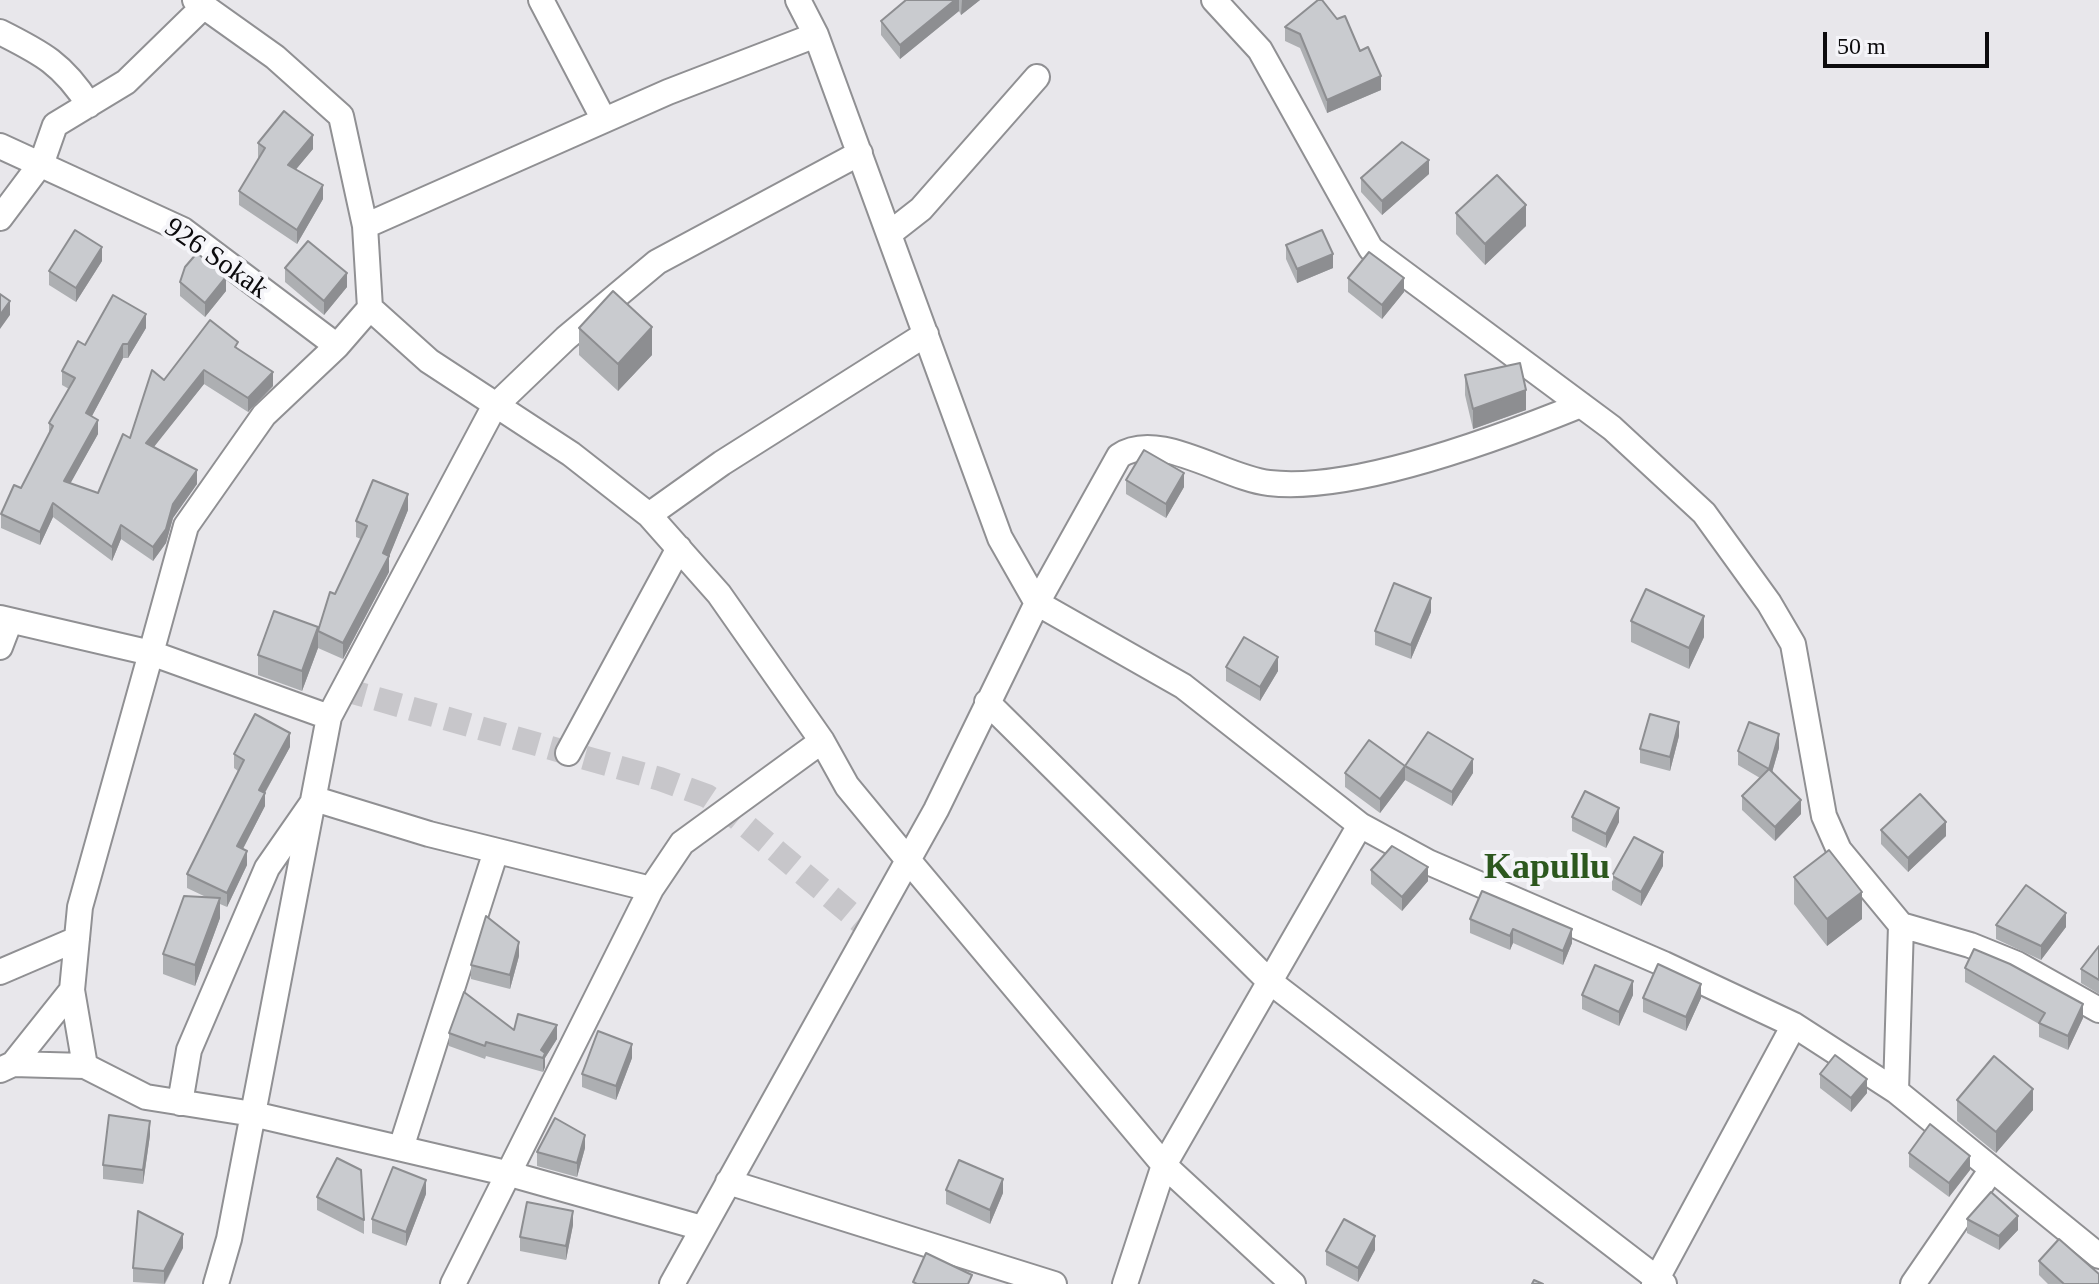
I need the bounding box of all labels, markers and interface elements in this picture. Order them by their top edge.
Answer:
scale bar [1827,16,1993,66]
text: 50 m [1837,33,1886,59]
street label: 926 Sokak [158,211,274,307]
district label: Kapullu [1484,847,1610,891]

